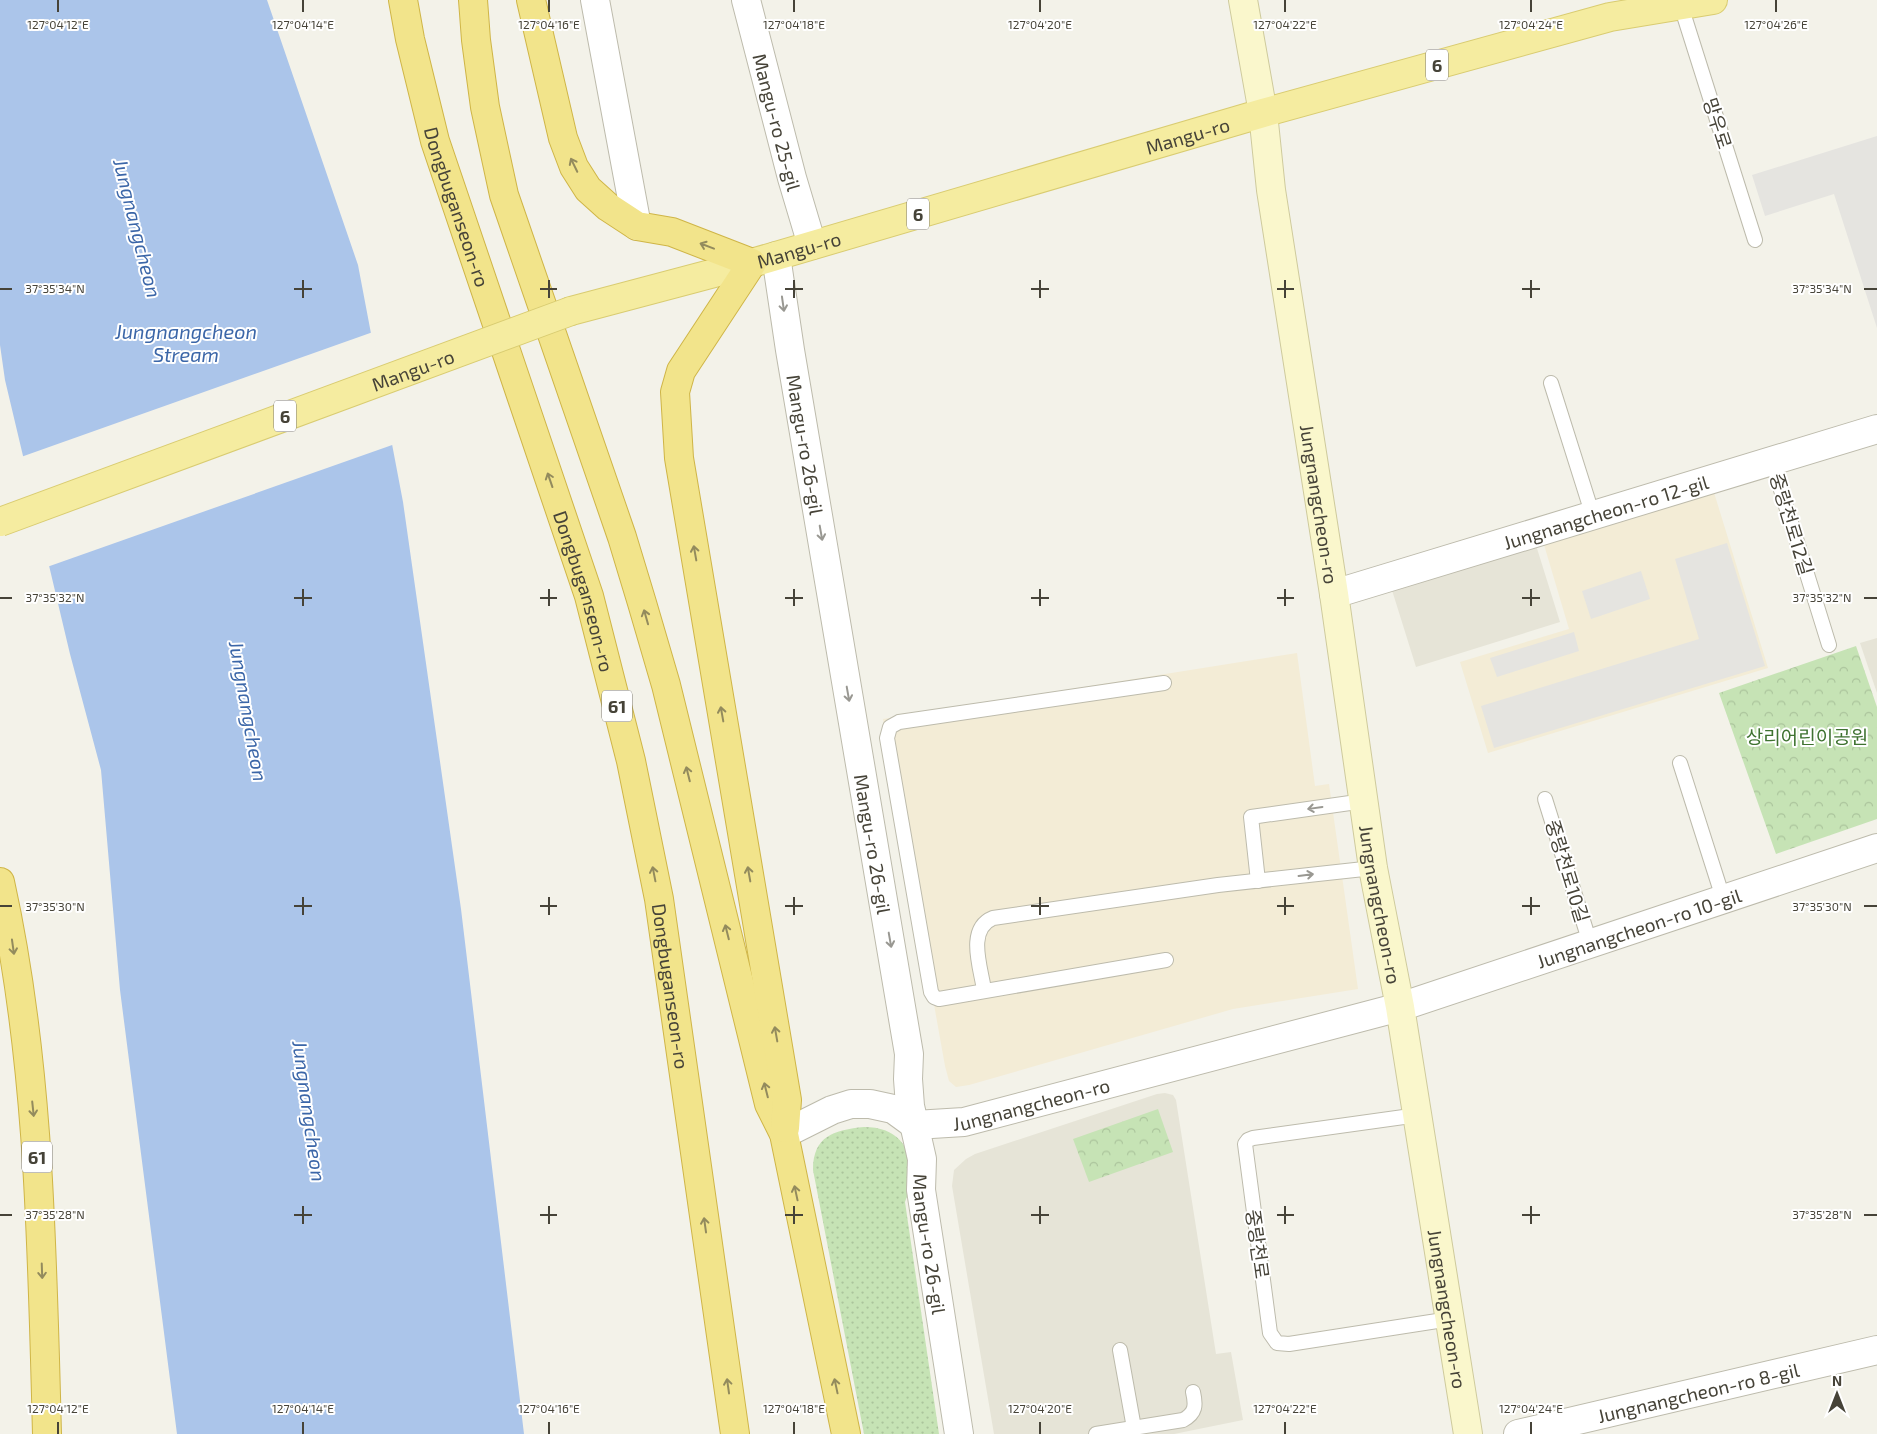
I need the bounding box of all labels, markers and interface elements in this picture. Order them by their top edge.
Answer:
text: 127°04'12"E [27,17,89,31]
text: 127°04'14"E [272,17,334,31]
text: 127°04'16"E [518,17,580,31]
text: 127°04'18"E [763,17,825,31]
text: 127°04'20"E [1008,17,1072,31]
text: 127°04'22"E [1253,17,1317,31]
text: 127°04'24"E [1499,17,1563,31]
text: 127°04'26"E [1744,17,1808,31]
road number: 6 [1426,50,1448,80]
street label: Mangu-ro 25-gil [749,51,807,194]
street label: 망우로 [1699,95,1737,151]
street label: Mangu-ro [1143,112,1232,158]
street label: Dongbuganseon-ro [420,124,495,290]
water label: Jungnangcheon [109,155,167,300]
one-way arrow [569,158,578,173]
road number: 6 [907,198,929,230]
street label: Mangu-ro [754,226,843,272]
one-way arrow [700,241,715,250]
text: 37°35'34"N [25,281,85,295]
text: 37°35'34"N [1792,281,1852,295]
one-way arrow [778,296,788,312]
water label: Jungnangcheon Stream [114,319,257,366]
street label: Mangu-ro [368,344,457,395]
street label: Mangu-ro 26-gil [783,373,829,517]
road number: 6 [274,401,296,432]
street label: Jungnangcheon-ro [1296,423,1344,585]
street label: Jungnangcheon-ro 12-gil [1500,469,1711,553]
street label: 중랑천로12길 [1766,470,1818,578]
one-way arrow [545,473,554,488]
street label: Dongbuganseon-ro [549,507,619,674]
one-way arrow [816,525,826,541]
one-way arrow [690,546,700,562]
text: 37°35'32"N [26,590,84,604]
text: 37°35'32"N [1793,590,1851,604]
one-way arrow [641,609,651,625]
water label: Jungnangcheon [225,638,273,783]
one-way arrow [843,685,853,701]
road number: 61 [602,690,632,721]
one-way arrow [717,706,727,722]
park label: 상리어린이공원 [1746,725,1868,748]
one-way arrow [683,767,692,783]
street label: Mangu-ro 26-gil [850,772,897,916]
one-way arrow [1308,803,1324,813]
street label: 중랑천로10길 [1541,817,1595,925]
street label: Jungnangcheon-ro [1356,823,1407,986]
one-way arrow [648,866,658,882]
one-way arrow [744,866,754,882]
one-way arrow [1298,870,1314,880]
street label: Jungnangcheon-ro 10-gil [1534,883,1744,972]
text: 37°35'30"N [25,899,85,913]
text: 37°35'30"N [1792,899,1852,913]
street label: Dongbuganseon-ro [648,902,695,1070]
one-way arrow [722,924,731,940]
one-way arrow [885,932,895,948]
one-way arrow [8,939,18,955]
one-way arrow [771,1027,781,1043]
water label: Jungnangcheon [288,1038,332,1183]
street label: Jungnangcheon-ro [952,1073,1112,1134]
one-way arrow [760,1082,770,1098]
one-way arrow [28,1100,38,1116]
road number: 61 [22,1142,52,1172]
street label: Mangu-ro 26-gil [909,1173,952,1316]
one-way arrow [791,1185,800,1201]
text: 37°35'28"N [25,1207,85,1221]
text: 37°35'28"N [1792,1207,1852,1221]
street label: 중랑천로 [1242,1208,1274,1280]
one-way arrow [700,1217,710,1233]
street label: Jungnangcheon-ro [1424,1227,1472,1390]
one-way arrow [38,1262,47,1278]
street label: Jungnangcheon-ro 8-gil [1595,1357,1802,1427]
north arrow [1812,1369,1862,1419]
text: N [1832,1372,1842,1389]
one-way arrow [723,1378,733,1394]
one-way arrow [831,1379,840,1395]
text: 127°04'12"E [27,1401,89,1415]
text: 127°04'14"E [272,1401,334,1415]
text: 127°04'16"E [518,1401,580,1415]
text: 127°04'18"E [763,1401,825,1415]
text: 127°04'20"E [1008,1401,1072,1415]
text: 127°04'22"E [1253,1401,1317,1415]
text: 127°04'24"E [1499,1401,1563,1415]

